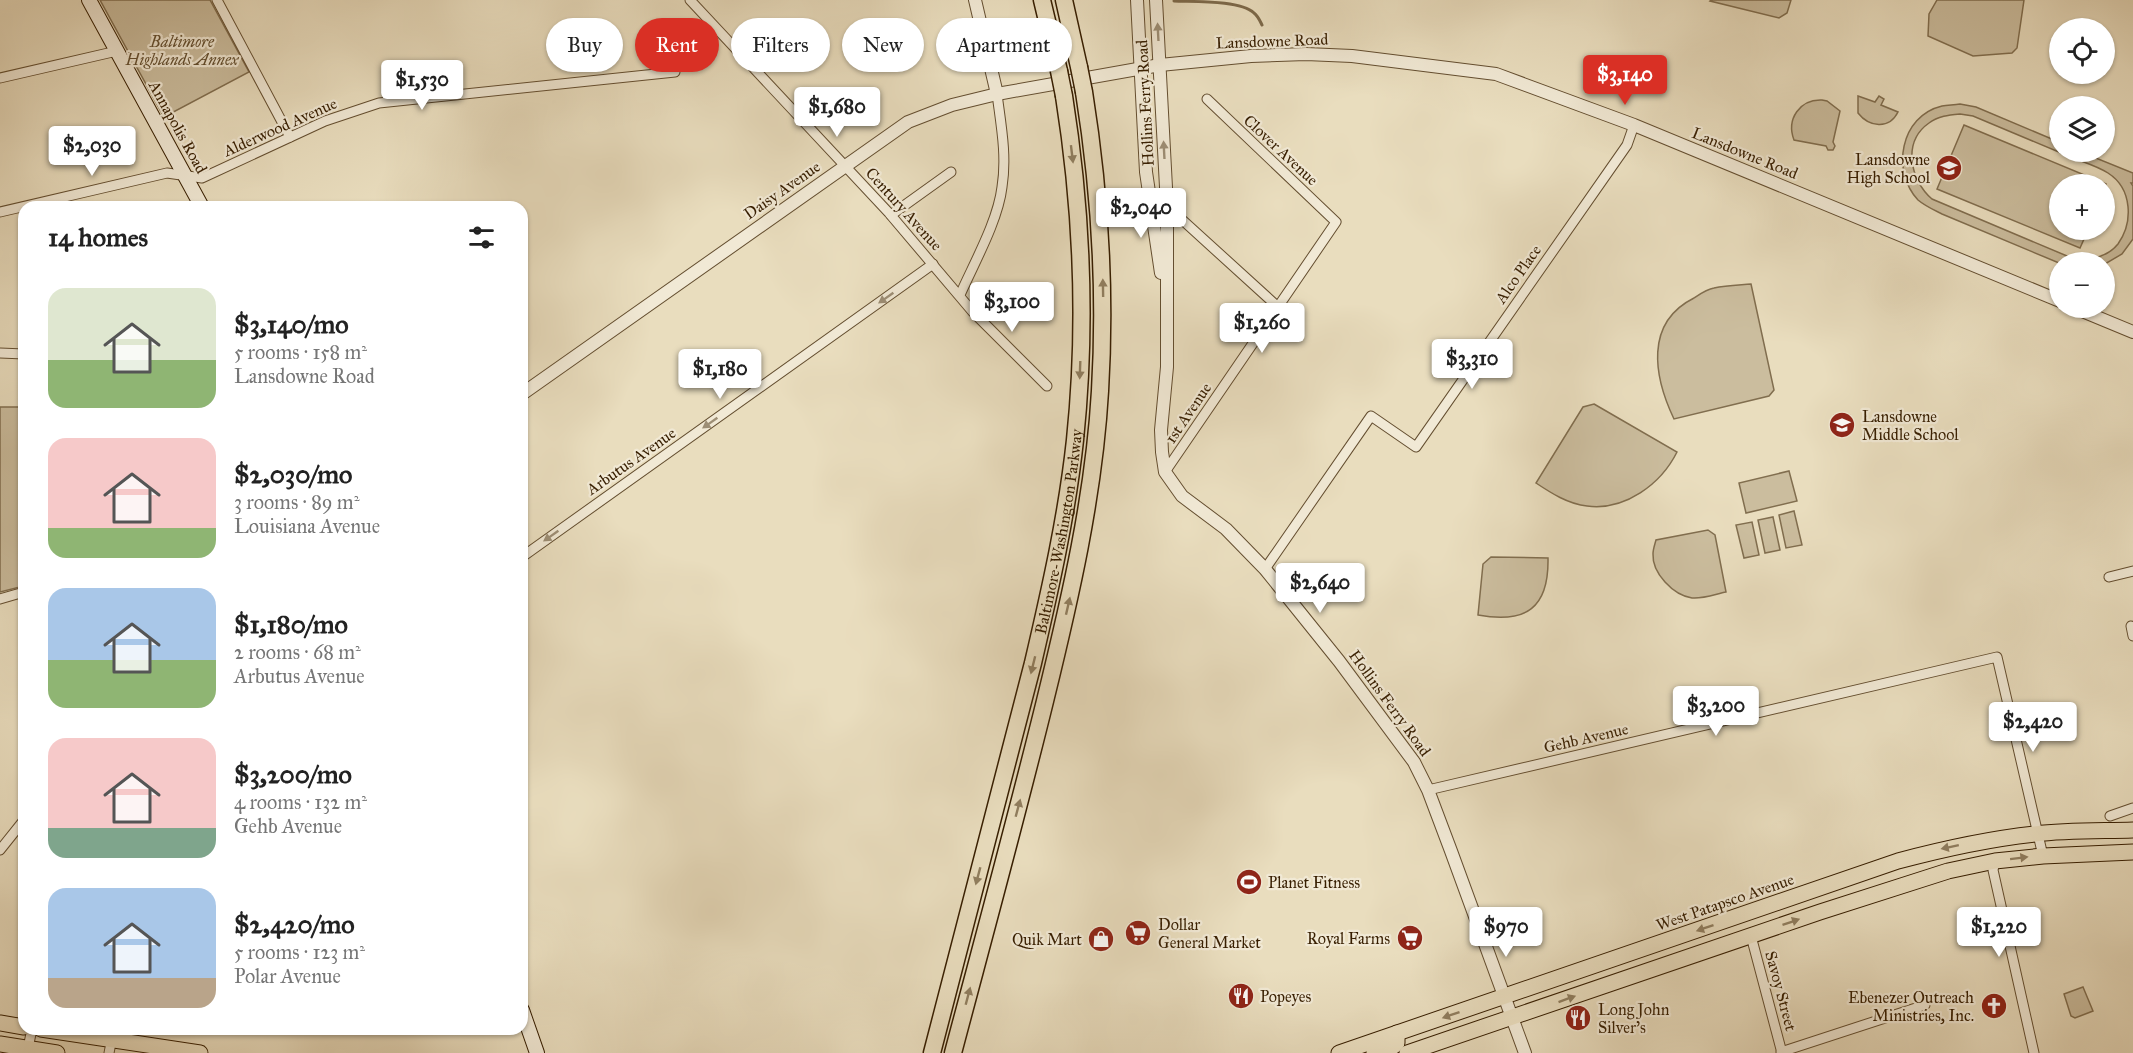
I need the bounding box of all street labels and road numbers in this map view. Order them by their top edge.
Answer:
street label: Lansdowne Road [1215,30,1329,52]
street label: Hollins Ferry Road [1132,39,1158,167]
street label: Annapolis Road [144,76,211,177]
street label: Alderwood Avenue [219,93,340,161]
street label: Clover Avenue [1240,111,1322,190]
street label: Lansdowne Road [1689,123,1801,183]
street label: Daisy Avenue [740,157,824,223]
street label: Century Avenue [862,164,947,255]
street label: Alco Place [1490,241,1545,308]
street label: 1st Avenue [1161,379,1215,447]
street label: Arbutus Avenue [582,423,680,499]
street label: Baltimore-Washington Parkway [1030,427,1086,636]
street label: Hollins Ferry Road [1345,646,1435,760]
street label: Gehb Avenue [1542,719,1631,757]
street label: West Patapsco Avenue [1654,869,1797,934]
street label: Savoy Street [1761,949,1801,1033]

